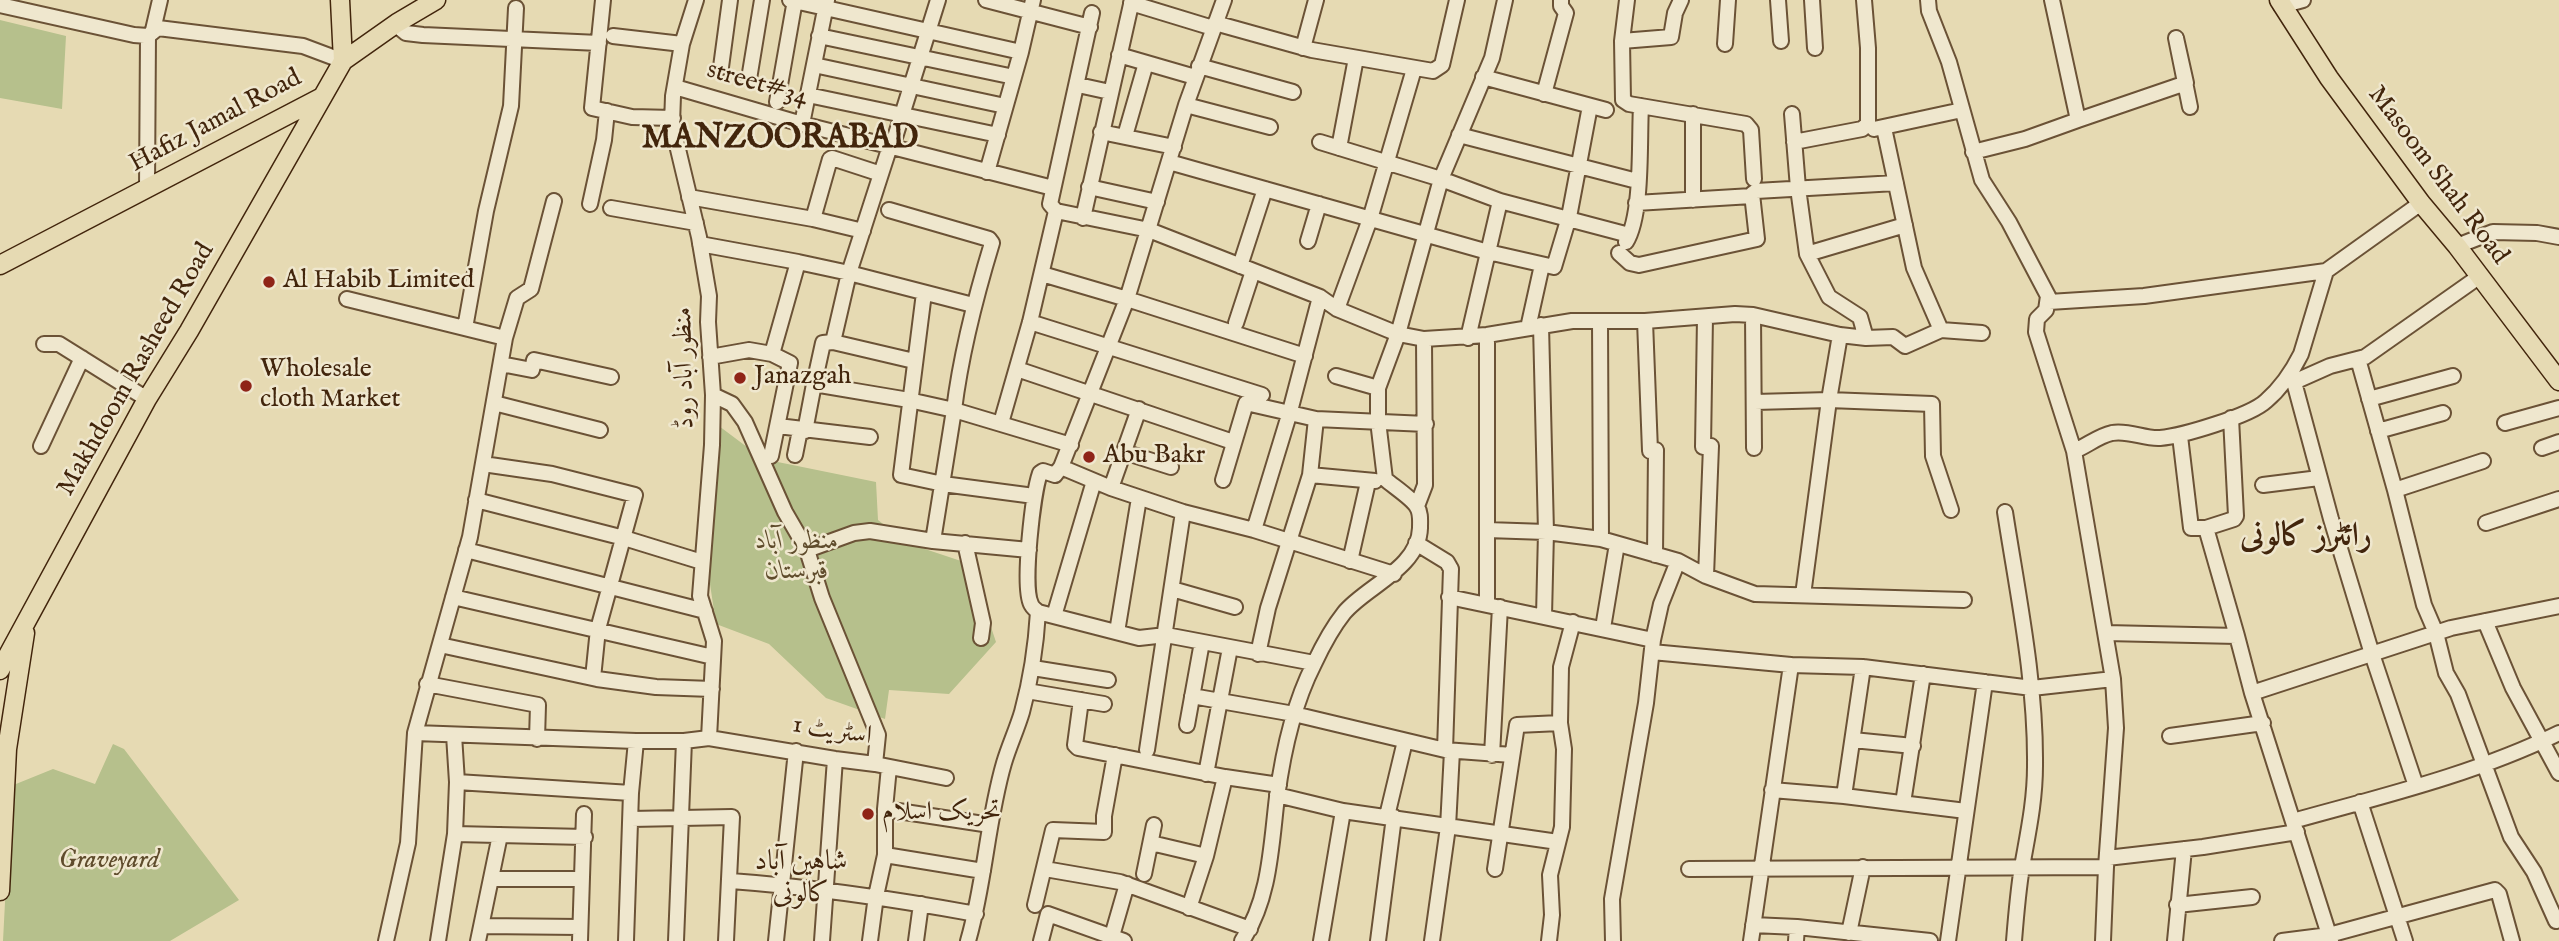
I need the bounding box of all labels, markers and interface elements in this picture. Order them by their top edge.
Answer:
street label: street#34 [703,56,811,114]
street label: Hafiz Jamal Road [125,64,307,180]
street label: Masoom Shah Road [2360,81,2514,271]
district label: MANZOORABAD [632,120,928,160]
street label: Makhdoom Rasheed Road [52,238,222,502]
place label: Al Habib Limited [283,266,474,298]
marker: Al Habib Limited [261,274,277,290]
street label: منظور آباد روڈ [669,307,703,429]
place label: Wholesale cloth Market [260,355,400,416]
place label: Janazgah [754,362,851,394]
marker: Janazgah [732,370,748,386]
marker: Wholesale cloth Market [238,378,254,394]
place label: Abu Bakr [1103,441,1205,473]
marker: Abu Bakr [1081,449,1097,465]
district label: رائٹرز کالونی [2240,518,2372,558]
park label: منظور آباد قبرستان [755,527,839,588]
street label: اسٹریٹ 1 [790,710,874,754]
place label: تحریک اسلام [882,798,1001,830]
marker: تحریک اسلام [860,806,876,822]
park label: Graveyard [59,846,159,878]
district label: شاہین آباد کالونی [755,846,847,912]

